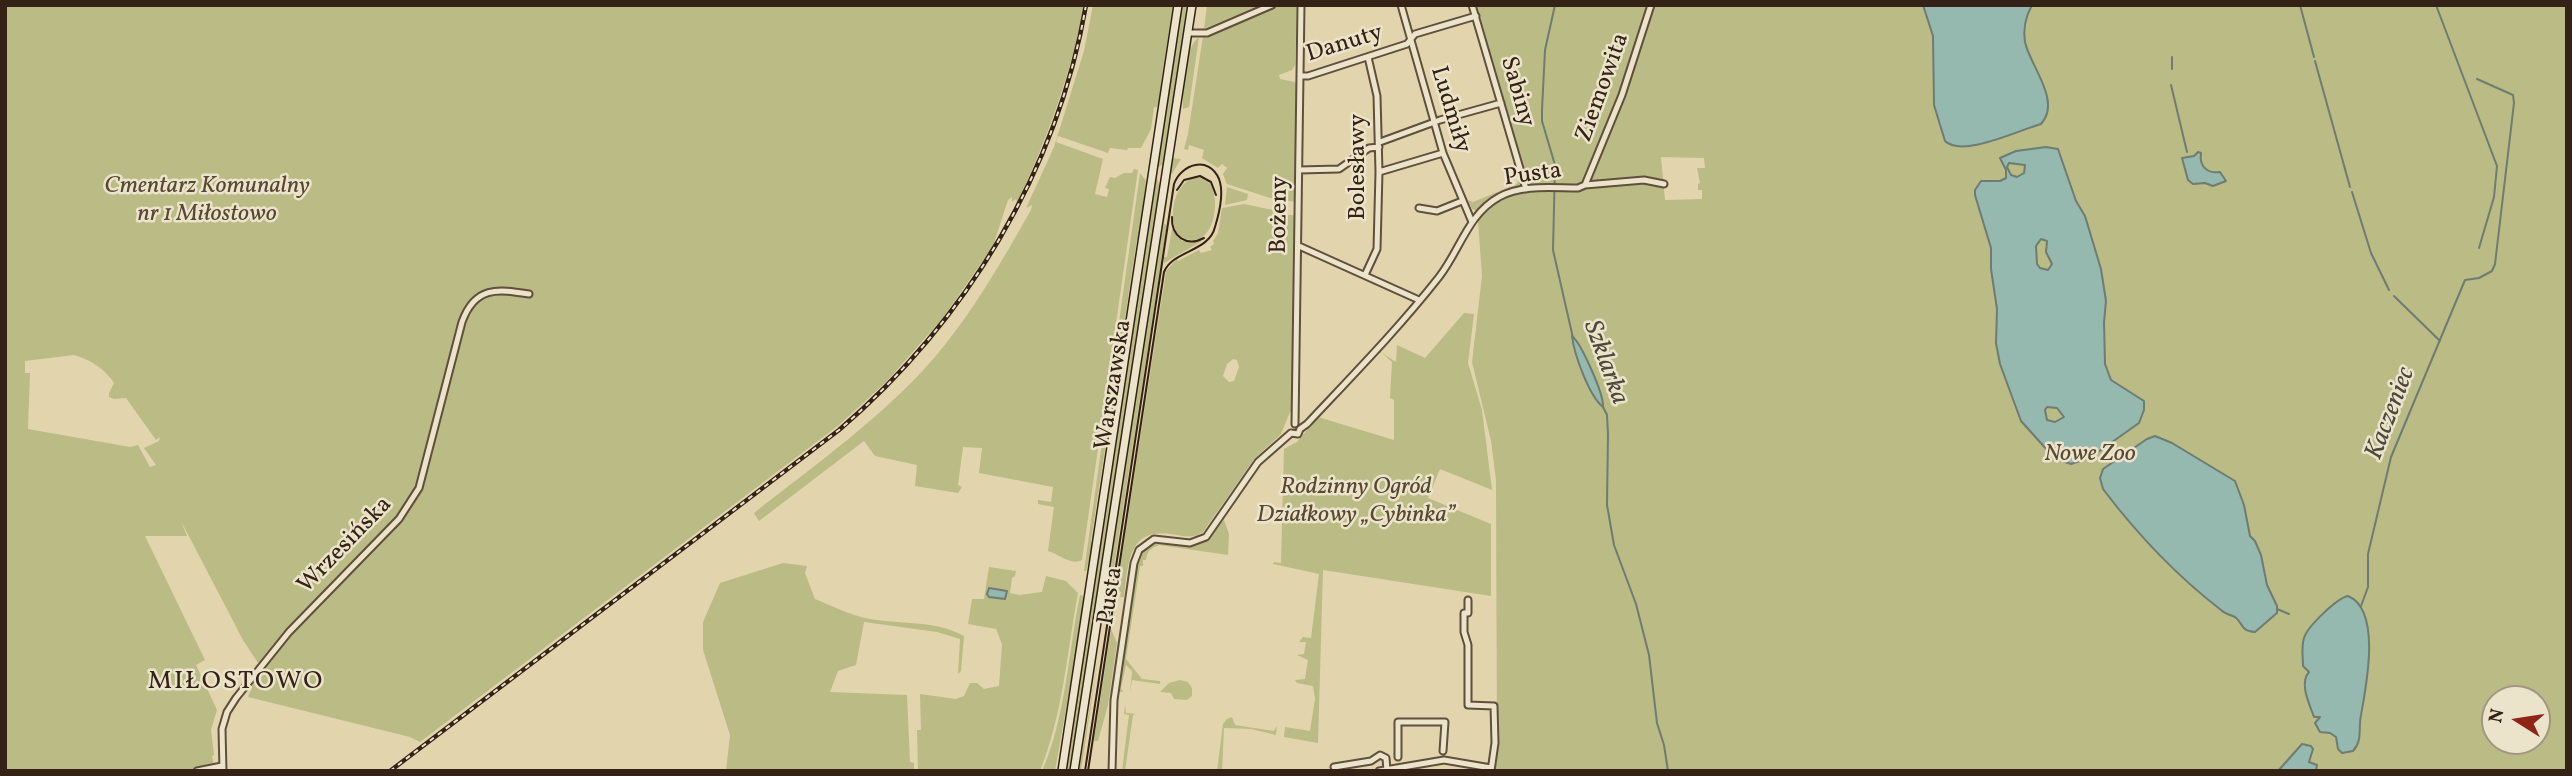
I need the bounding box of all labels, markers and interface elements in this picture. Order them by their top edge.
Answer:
street label: Danuty [1303,20,1387,70]
street label: Ziemowita [1571,30,1637,146]
street label: Sabiny [1492,53,1540,131]
street label: Ludmiły [1422,63,1476,157]
street label: Bolesławy [1346,114,1374,220]
street label: Pusta [1502,158,1564,194]
park label: Cmentarz Komunalny nr 1 Miłostowo [104,174,310,230]
street label: Bożeny [1266,176,1296,254]
water label: Szklarka [1574,317,1634,409]
street label: Warszawska [1090,318,1140,452]
water label: Kaczeniec [2360,363,2424,465]
park label: Nowe Zoo [2044,442,2136,470]
park label: Rodzinny Ogród Działkowy „Cybinka” [1257,475,1455,531]
street label: Wrzesińska [293,492,399,600]
street label: Pusta [1093,565,1131,627]
district label: MIŁOSTOWO [149,667,323,699]
north arrow [2481,685,2551,755]
text: N [2483,707,2512,726]

